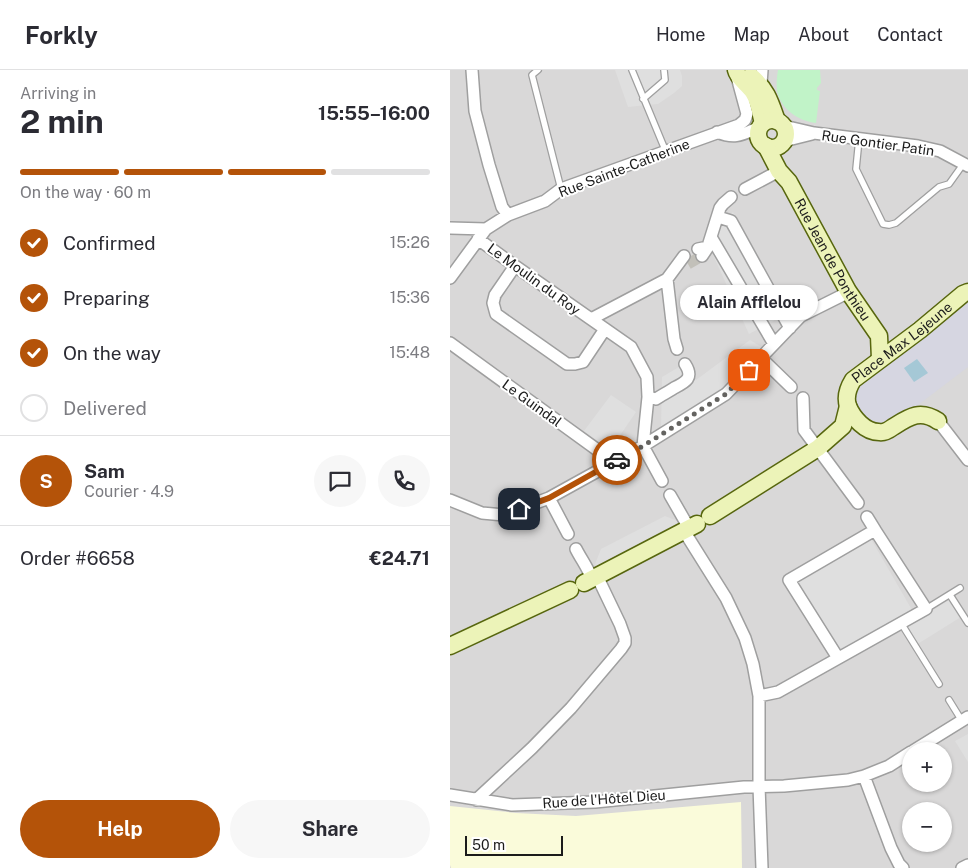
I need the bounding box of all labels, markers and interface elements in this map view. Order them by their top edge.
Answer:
text: Forkly [25,21,98,49]
text: Home [656,24,706,45]
text: Map [734,24,770,45]
text: About [798,24,849,45]
text: Contact [877,24,943,45]
text: Arriving in [20,84,96,103]
text: 15:55–16:00 [318,102,430,124]
text: 2 min [20,103,104,140]
street label: Rue Gontier Patin [821,127,935,159]
street label: Rue Sainte-Catherine [556,136,692,200]
text: On the way · 60 m [20,183,151,202]
street label: Rue Jean de Ponthieu [791,196,874,324]
icon: check [20,229,48,257]
text: Confirmed [63,232,156,254]
text: 15:26 [390,233,430,252]
street label: Le Moulin du Roy [484,240,584,318]
icon: check [20,284,48,312]
callout: Alain Afflelou [680,285,818,320]
text: Preparing [63,287,150,309]
text: 15:36 [390,288,430,307]
text: Alain Afflelou [697,293,801,312]
street label: Place Max Lejeune [849,299,955,386]
icon: check [20,339,48,367]
text: On the way [63,342,161,364]
text: 15:48 [389,343,430,362]
pin [728,349,770,391]
icon: bag [735,356,763,384]
street label: Le Guindal [499,376,565,430]
text: Delivered [63,397,147,419]
courier [592,435,642,485]
icon: car [603,446,631,474]
button: chat [314,455,366,507]
button: phone [378,455,430,507]
text: Sam [84,460,125,482]
text: S [39,470,53,492]
text: Courier · 4.9 [84,482,174,501]
pin [498,488,540,530]
icon: home [505,495,533,523]
text: Order #6658 [20,547,135,569]
text: €24.71 [369,547,430,569]
map controls [902,742,952,852]
button: + [902,742,952,792]
street label: Rue de l'Hôtel Dieu [542,787,666,811]
button: Help [20,800,220,858]
button: Share [230,800,430,858]
button: − [902,802,952,852]
scale bar [465,833,562,856]
text: 50 m [472,837,505,853]

